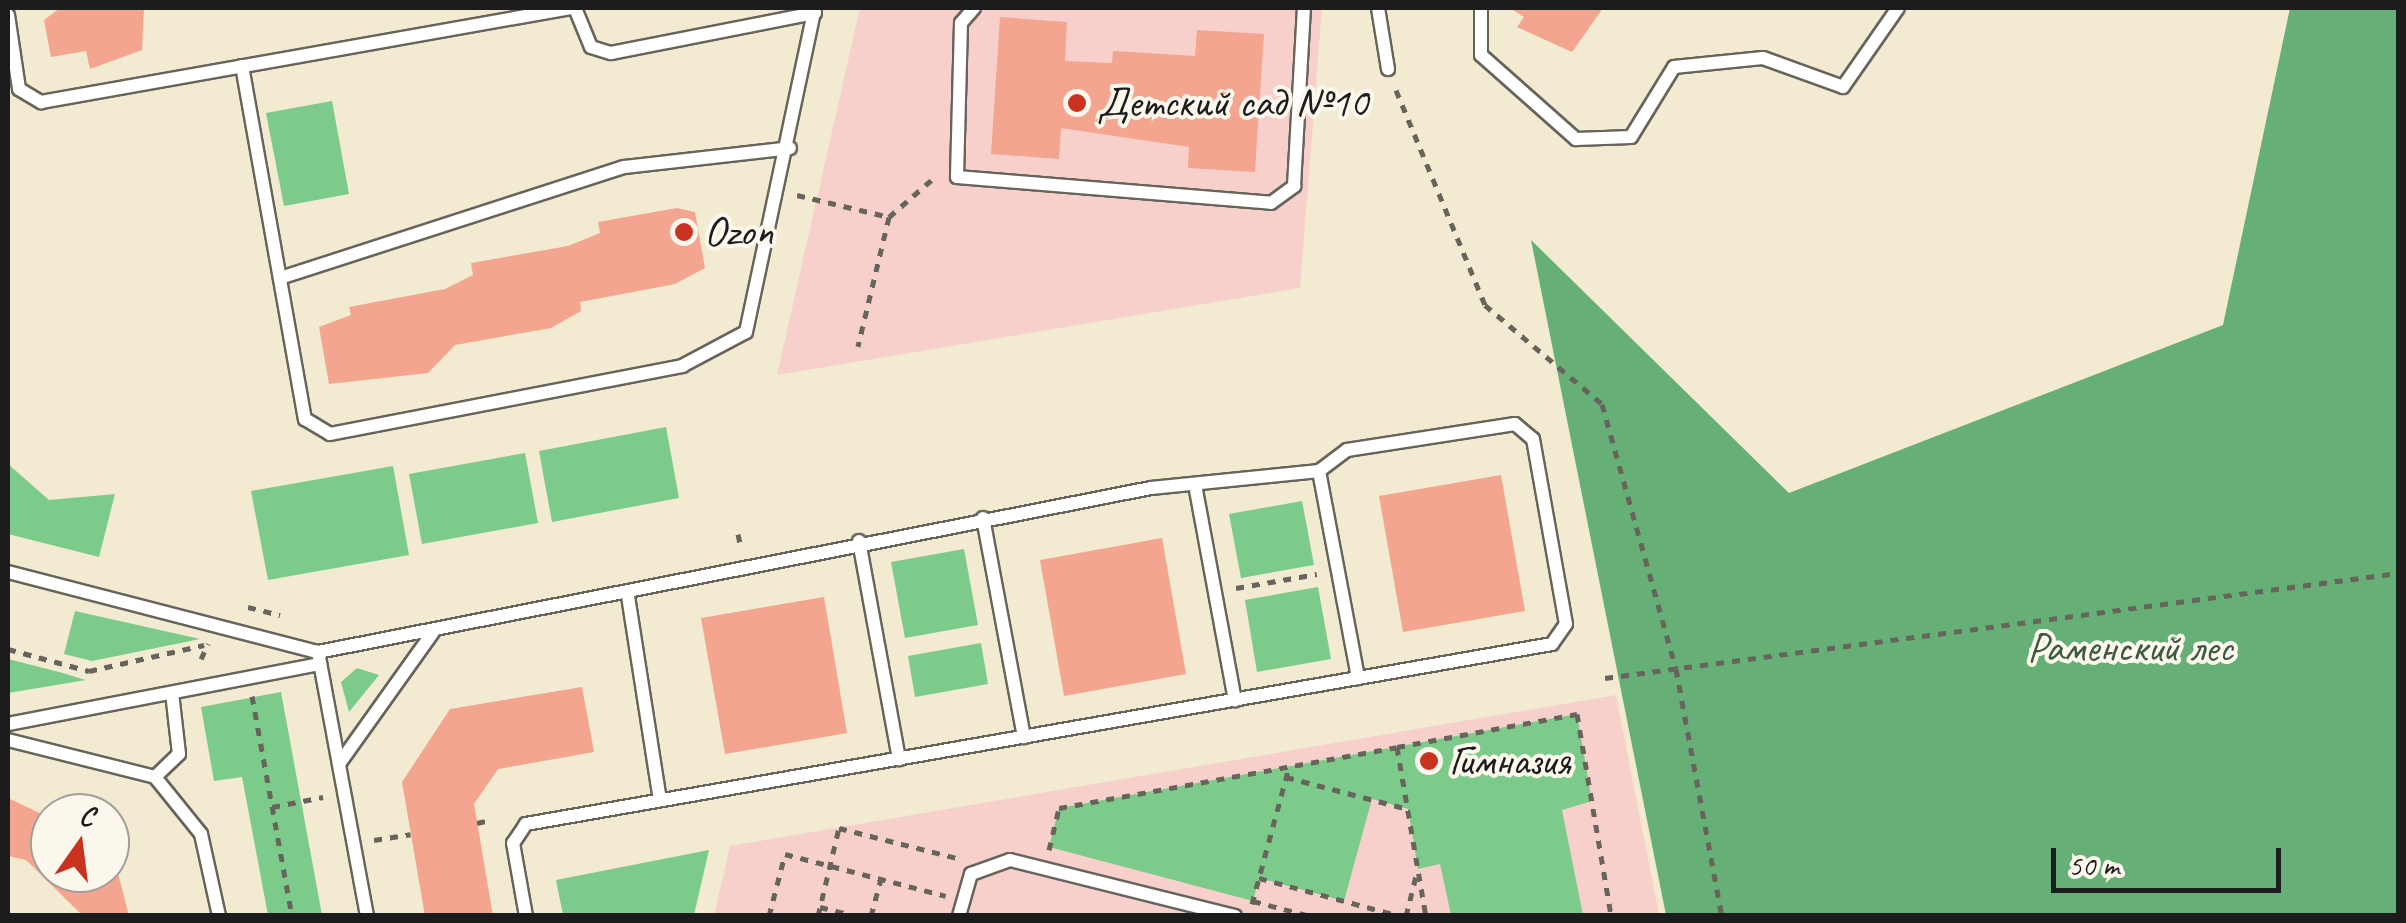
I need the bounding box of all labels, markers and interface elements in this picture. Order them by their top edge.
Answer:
place label: Детский сад №10 [1097,78,1368,128]
marker: Детский сад №10 [1066,92,1088,114]
place label: Ozon [704,207,773,257]
marker: Ozon [673,221,695,243]
park label: Раменский лес [2027,623,2233,673]
place label: Гимназия [1449,736,1570,786]
marker: Гимназия [1418,750,1440,772]
north arrow [30,793,130,893]
text: С [76,797,98,834]
scale bar [2056,828,2286,890]
text: 50 m [2068,846,2119,884]

